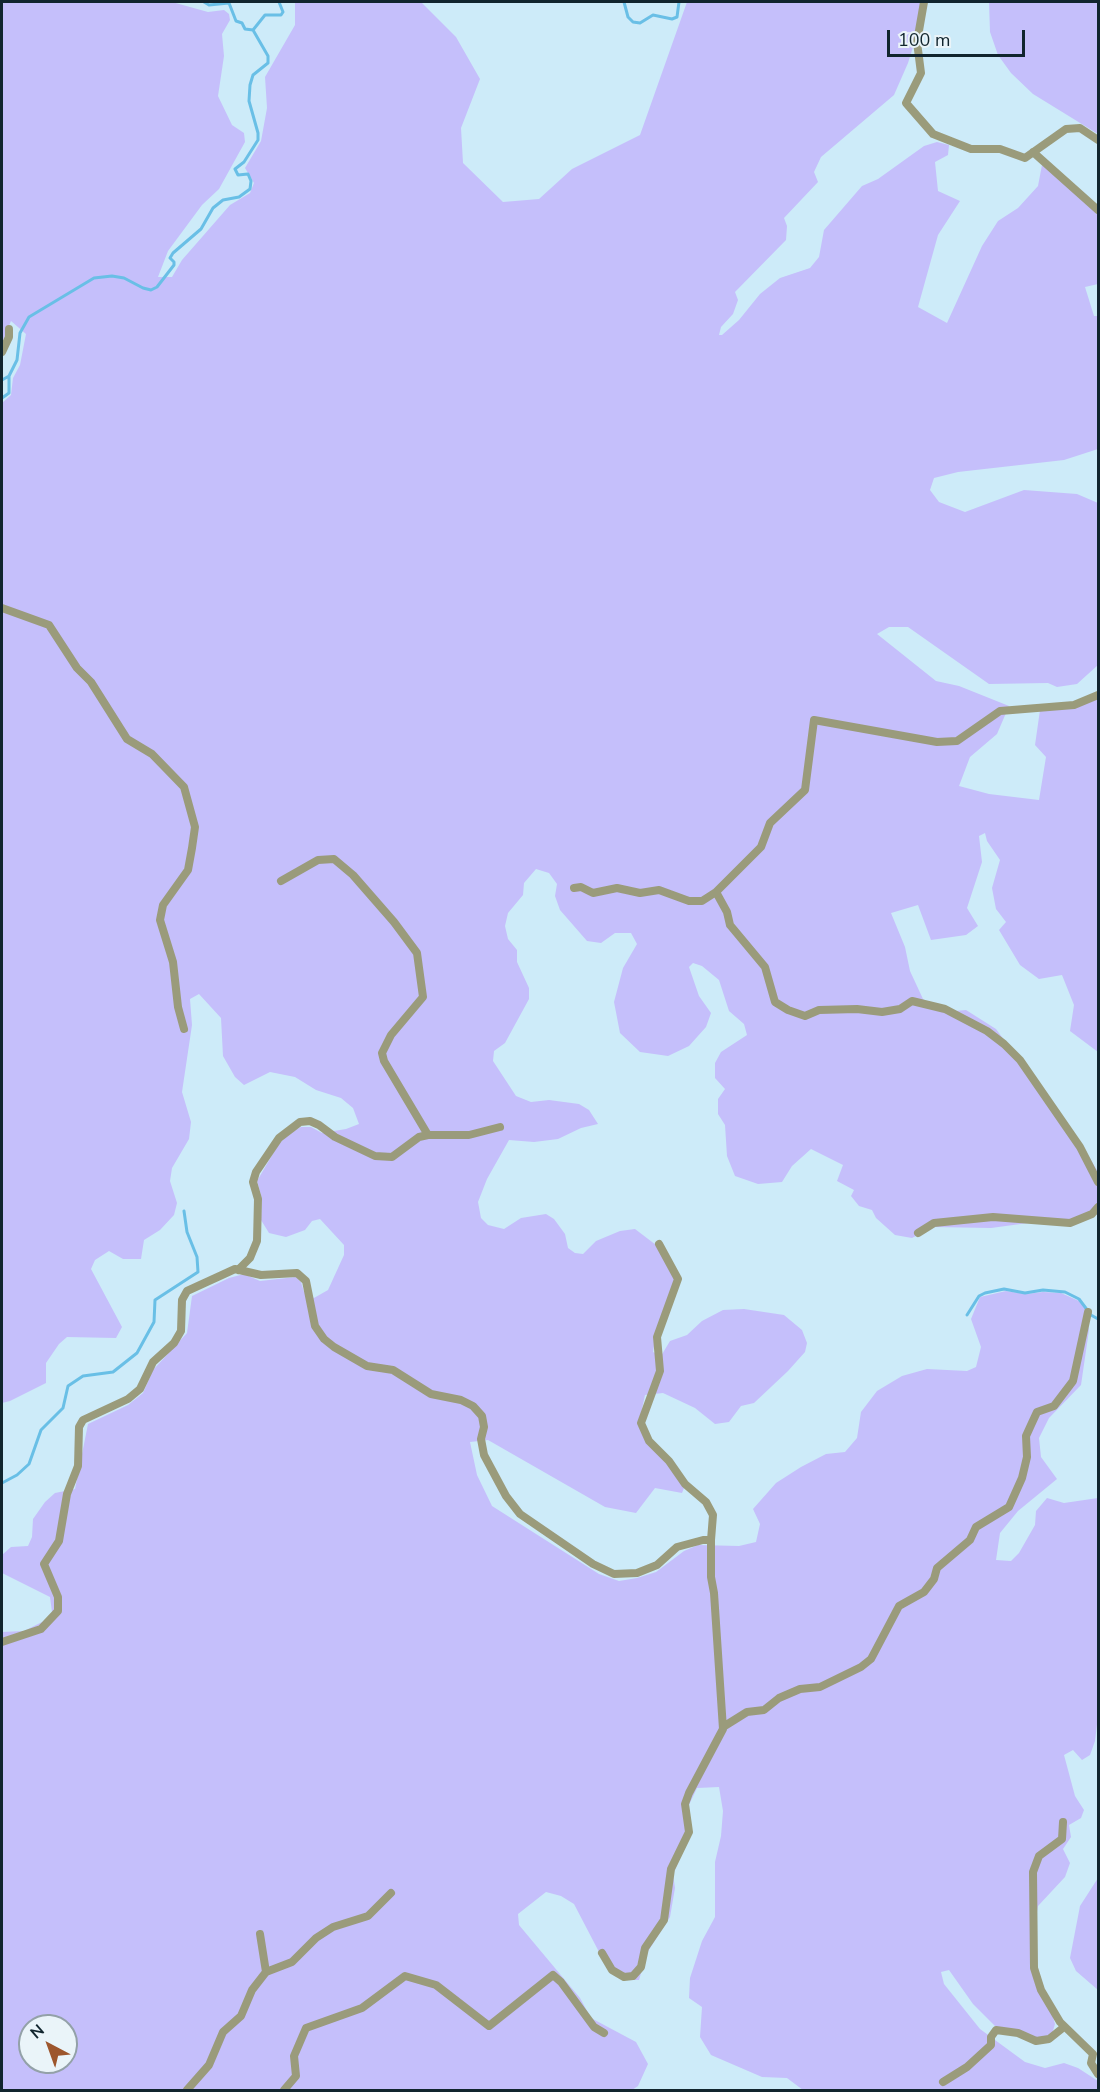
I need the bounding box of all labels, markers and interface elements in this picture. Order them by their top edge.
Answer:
scale bar [890,18,1028,56]
text: 100 m [898,28,950,52]
north arrow [18,2014,78,2074]
text: N [26,2020,49,2044]

